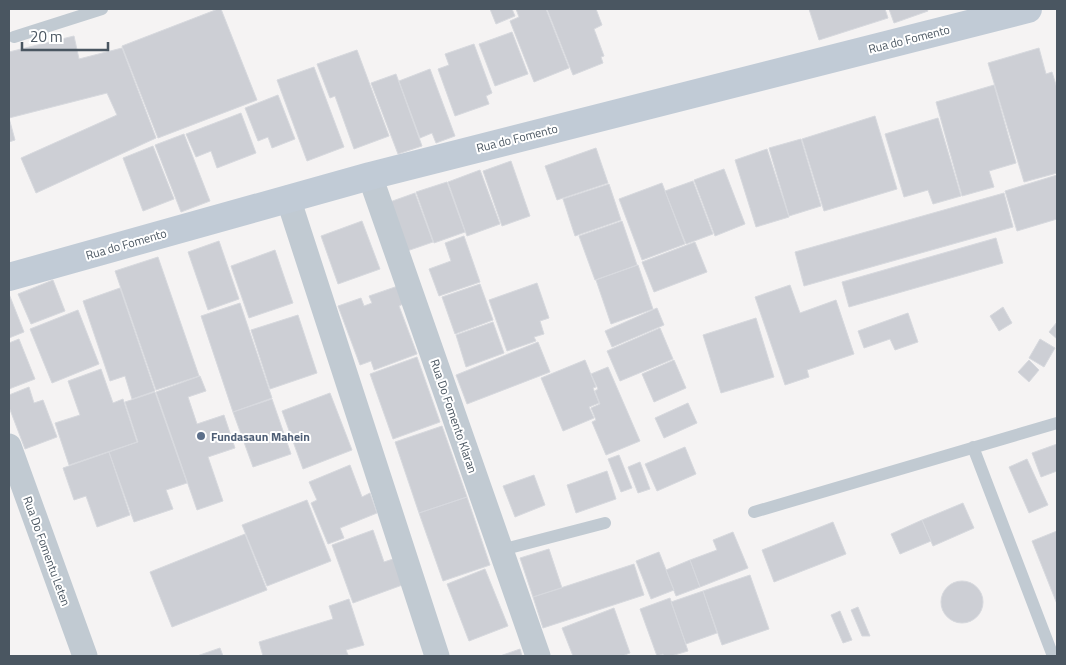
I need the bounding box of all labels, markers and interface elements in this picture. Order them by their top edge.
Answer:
scale bar [22,20,109,52]
street label: Rua do Fomento [866,20,952,58]
text: 20 m [30,25,63,48]
street label: Rua do Fomento [474,119,560,157]
street label: Rua do Fomento [83,223,169,265]
street label: Rua Do Fomento Klaran [426,356,482,476]
place label: Fundasaun Mahein [211,427,310,446]
marker: Fundasaun Mahein [195,430,207,442]
street label: Rua Do Fomentu Leten [18,493,76,609]

